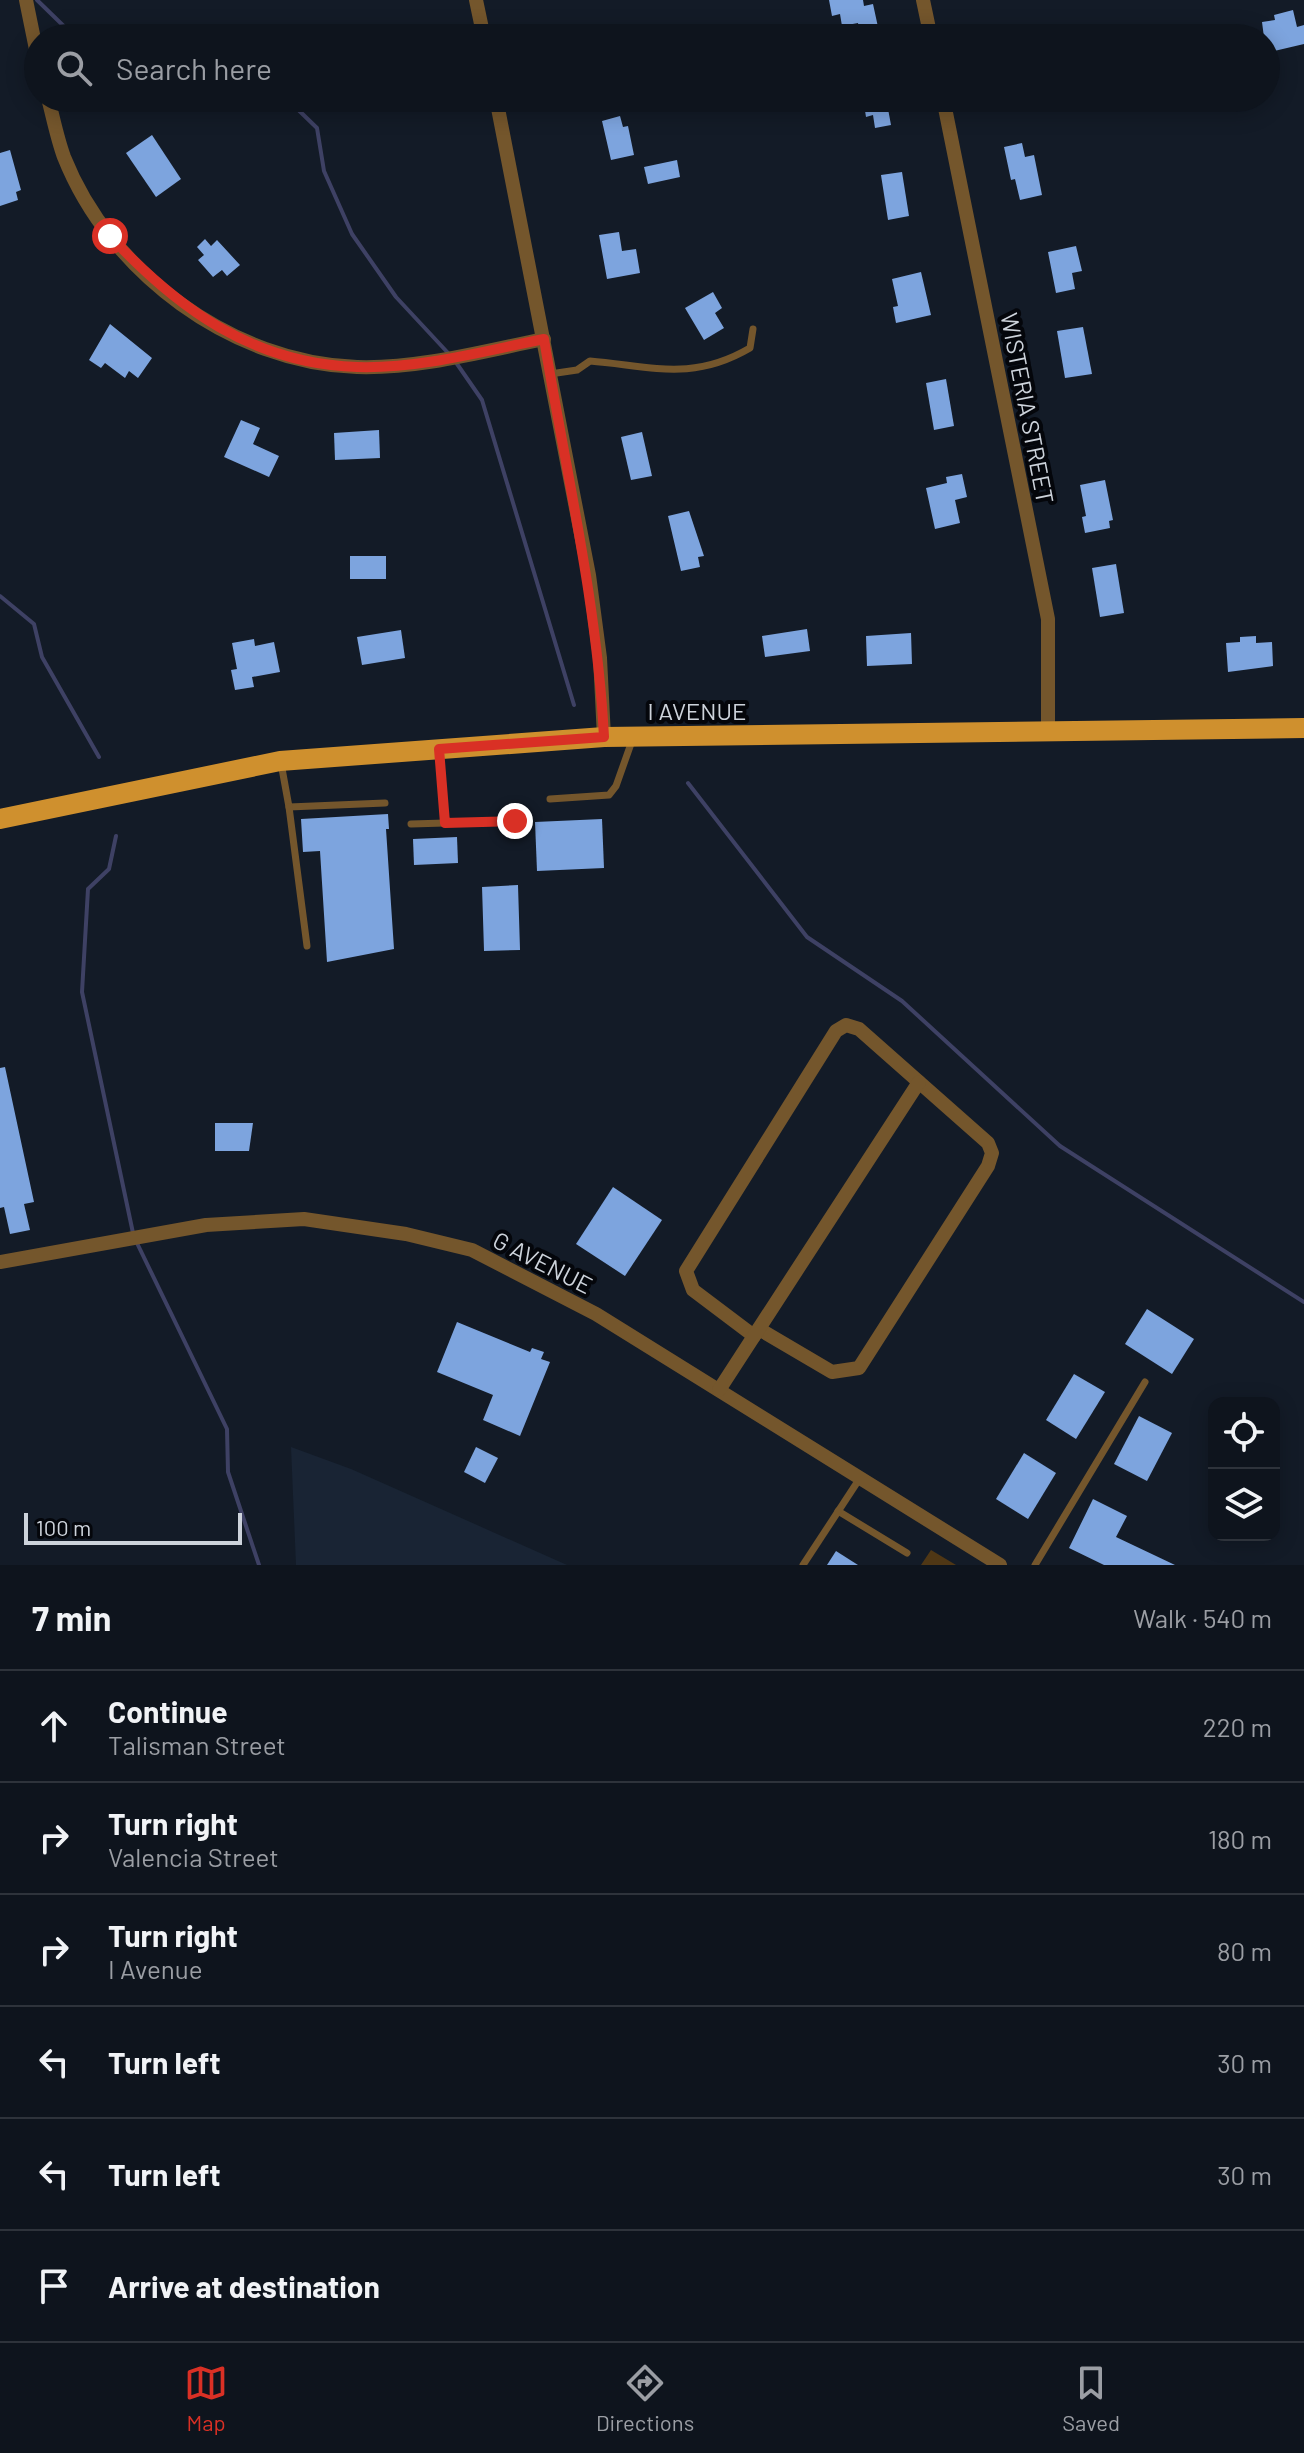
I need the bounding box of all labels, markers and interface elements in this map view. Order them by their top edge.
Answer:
search box [24,24,1280,112]
icon: search [52,46,96,90]
text: Search here [116,50,272,86]
route start [92,218,128,254]
street label: WISTERIA STREET [995,310,1061,506]
street label: I AVENUE [647,696,747,725]
route end [497,803,533,839]
street label: G AVENUE [489,1225,597,1299]
map controls [1208,1397,1280,1541]
button: locate [1208,1397,1280,1469]
button: layers [1208,1469,1280,1541]
scale bar [24,1509,242,1545]
text: 100 m [36,1514,91,1540]
text: 7 min [32,1597,111,1638]
text: Walk · 540 m [1133,1602,1272,1633]
text: Continue [108,1693,228,1729]
icon: ahead [32,1704,76,1748]
text: 220 m [1203,1711,1272,1742]
text: Talisman Street [108,1729,286,1760]
text: Turn right [108,1805,238,1841]
icon: right [32,1816,76,1860]
text: 180 m [1208,1823,1272,1854]
text: Valencia Street [108,1841,279,1872]
text: Turn right [108,1917,238,1953]
icon: right [32,1928,76,1972]
text: 80 m [1217,1935,1272,1966]
text: I Avenue [108,1953,203,1984]
icon: left [32,2040,76,2084]
text: Turn left [108,2044,221,2080]
text: 30 m [1217,2047,1272,2078]
icon: left [32,2152,76,2196]
text: Turn left [108,2156,221,2192]
text: 30 m [1217,2159,1272,2190]
icon: arrive [32,2264,76,2308]
text: Arrive at destination [108,2268,380,2304]
tab: Map [184,2361,228,2435]
tab: Directions [596,2361,694,2435]
tab: Saved [1062,2361,1120,2435]

